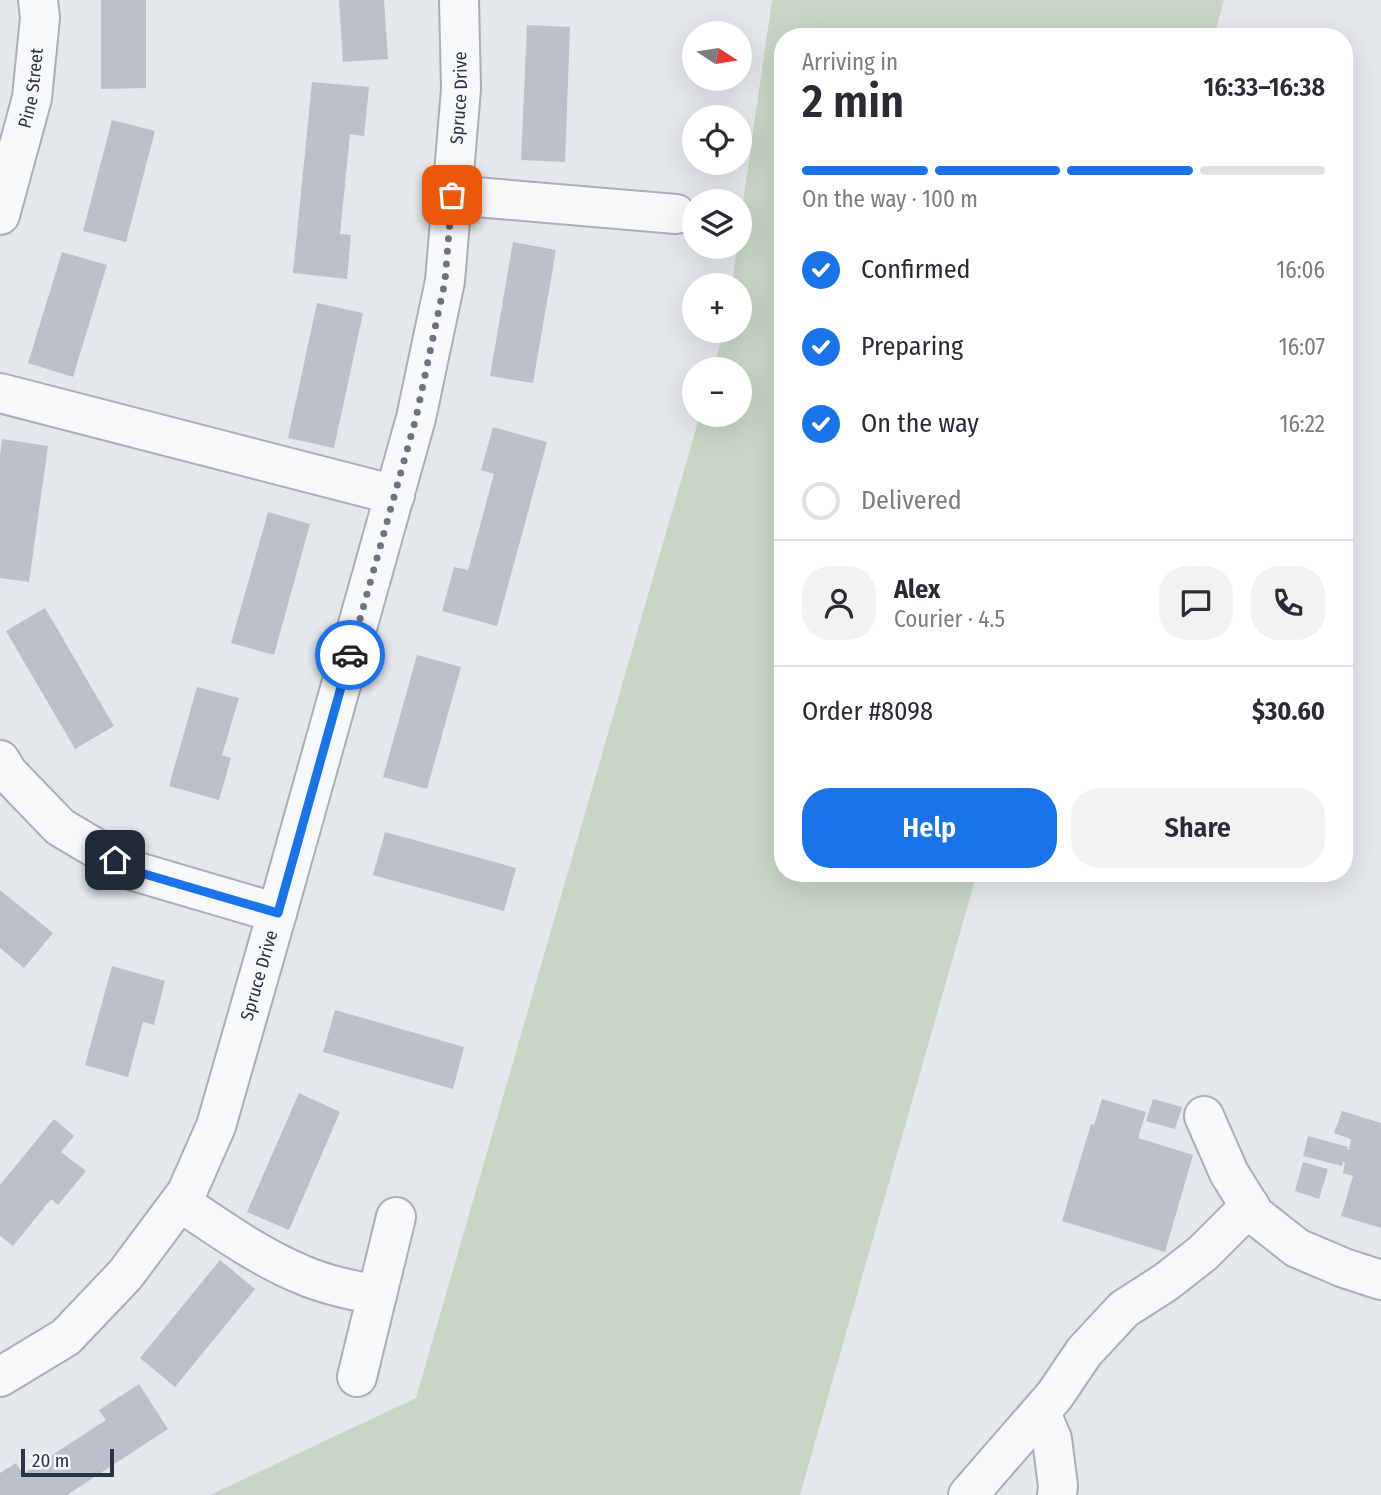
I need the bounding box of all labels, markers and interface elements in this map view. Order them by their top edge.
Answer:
north arrow [682,21,752,91]
map controls [682,21,752,427]
street label: Pine Street [13,47,48,131]
text: Arriving in [802,48,898,76]
street label: Spruce Drive [445,51,472,145]
text: 16:33–16:38 [1203,72,1325,103]
text: 2 min [802,74,904,129]
button: locate [682,105,752,175]
pin [422,165,482,225]
icon: bag [433,176,471,214]
text: On the way · 100 m [802,185,978,213]
button: layers [682,189,752,259]
icon: check [802,251,840,289]
text: Confirmed [861,254,971,285]
text: 16:06 [1276,256,1325,284]
button: + [682,273,752,343]
icon: check [802,328,840,366]
text: Preparing [861,331,963,362]
text: 16:07 [1279,333,1325,361]
button: − [682,357,752,427]
icon: check [802,405,840,443]
text: On the way [861,408,979,439]
text: 16:22 [1279,410,1325,438]
text: Delivered [861,485,962,516]
button: person [802,566,876,640]
button: chat [1159,566,1233,640]
button: phone [1251,566,1325,640]
text: Alex [894,574,940,605]
text: Courier · 4.5 [894,605,1005,633]
courier [315,620,385,690]
icon: car [331,636,369,674]
text: Order #8098 [802,696,933,727]
text: $30.60 [1252,696,1325,727]
button: Help [802,788,1057,868]
button: Share [1071,788,1325,868]
pin [85,830,145,890]
icon: home [96,841,134,879]
street label: Spruce Drive [236,928,282,1023]
scale bar [21,1446,114,1478]
text: 20 m [32,1449,69,1472]

